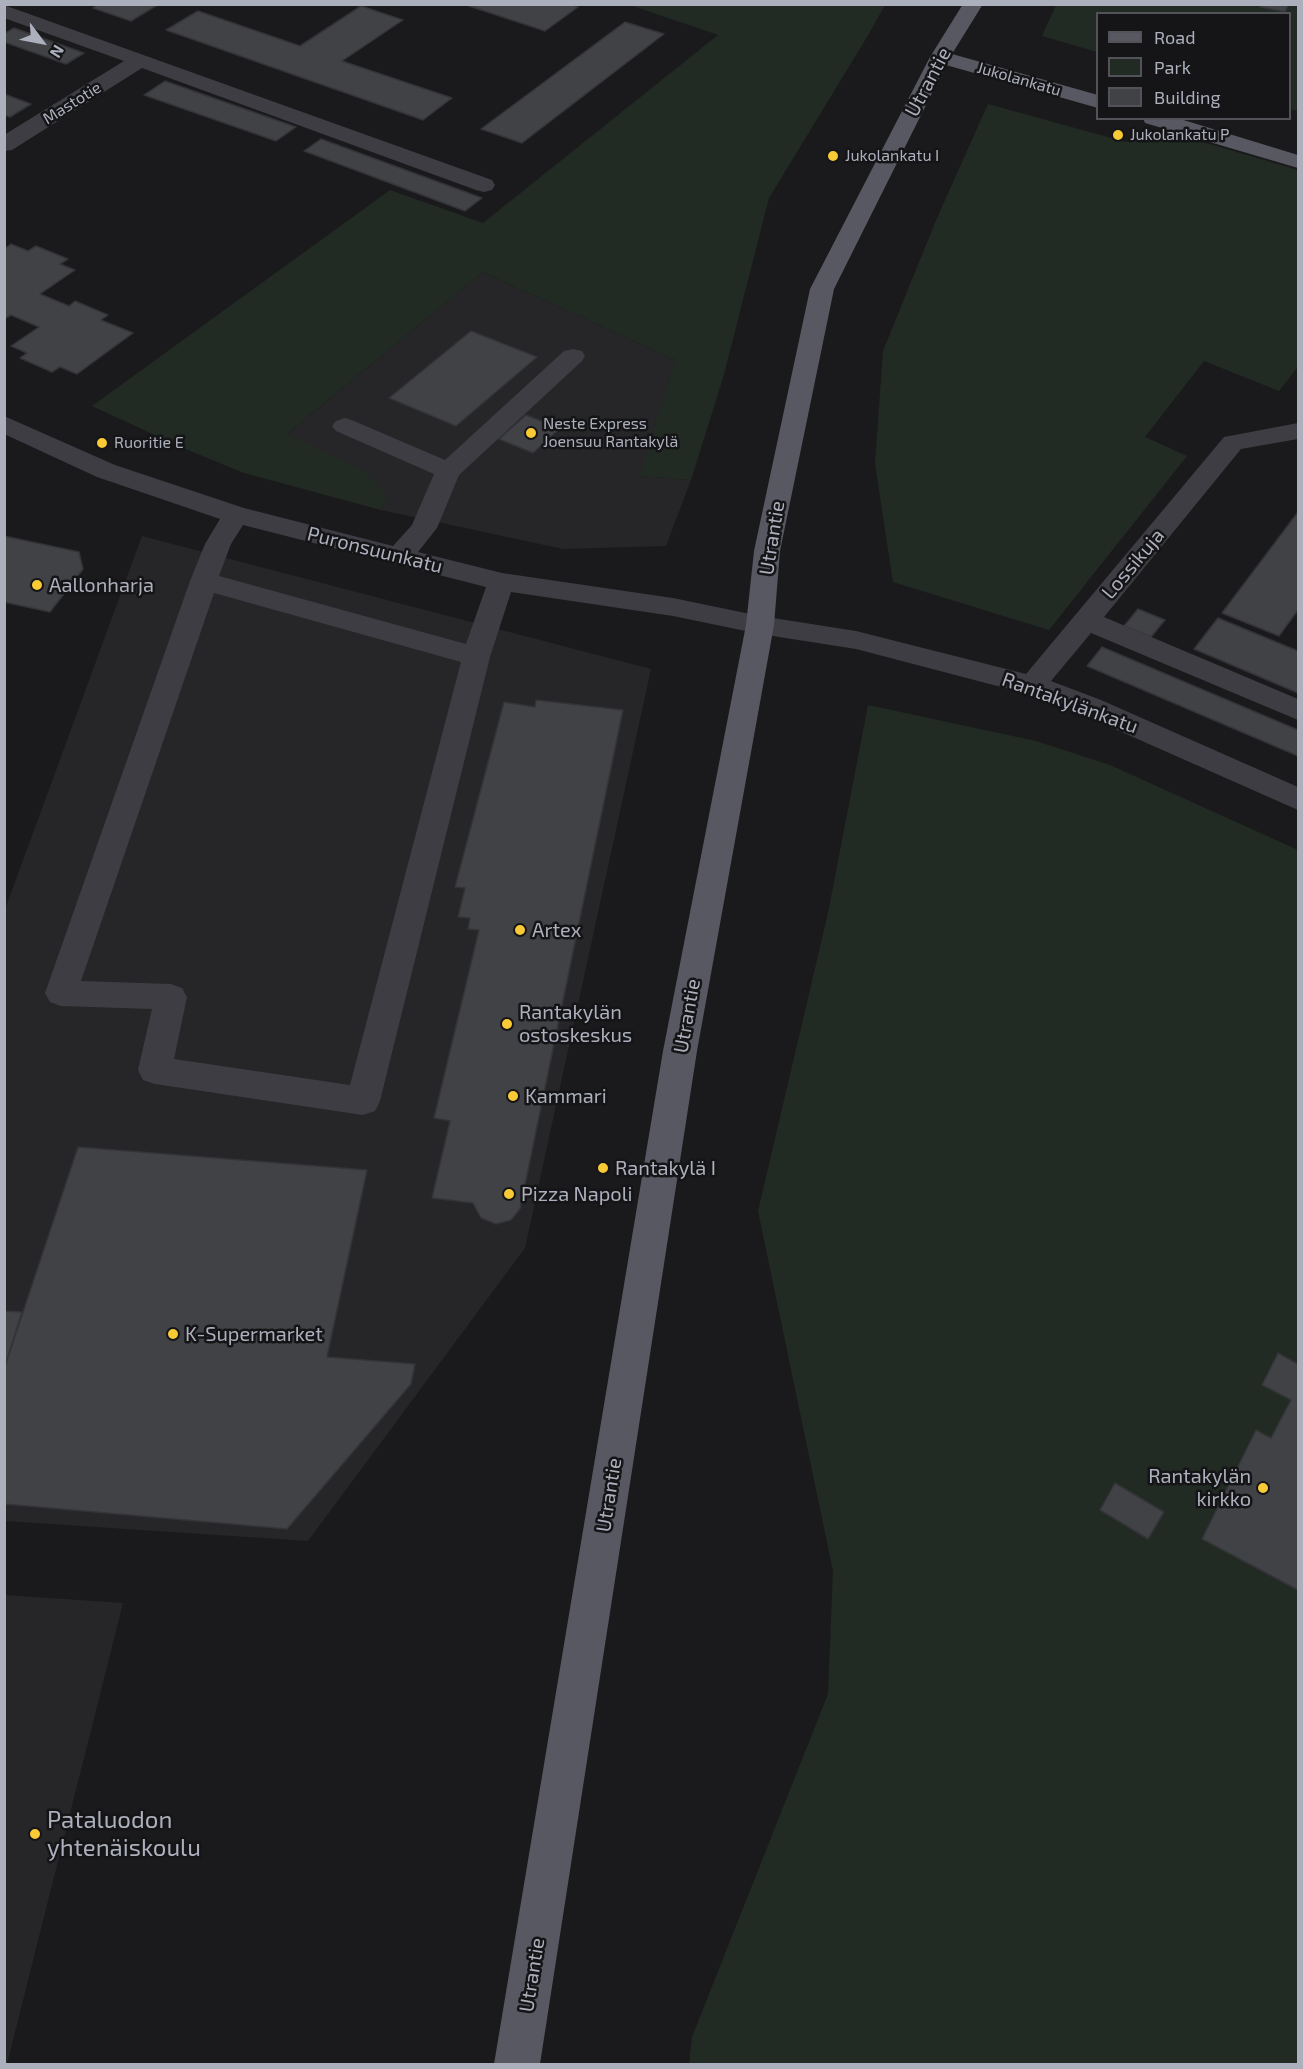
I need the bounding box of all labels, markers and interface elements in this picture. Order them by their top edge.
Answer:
north arrow [12,12,72,72]
legend [1096,12,1291,120]
text: Road [1154,26,1195,48]
text: N [47,42,69,62]
street label: Utrantie [900,43,956,121]
text: Park [1154,56,1191,78]
street label: Jukolankatu [975,58,1063,100]
street label: Mastotie [39,78,105,128]
text: Building [1154,86,1221,108]
place label: Jukolankatu P [1130,125,1230,145]
marker: Jukolankatu P [1111,128,1125,142]
place label: Jukolankatu I [845,146,939,166]
marker: Jukolankatu I [826,149,840,163]
place label: Neste Express Joensuu Rantakylä [543,414,678,452]
marker: Neste Express Joensuu Rantakylä [524,426,538,440]
place label: Ruoritie E [114,433,184,453]
marker: Ruoritie E [95,436,109,450]
street label: Utrantie [754,499,790,577]
street label: Puronsuunkatu [305,522,445,578]
street label: Lossikuja [1097,524,1169,604]
place label: Aallonharja [49,573,154,597]
marker: Aallonharja [30,578,44,592]
street label: Rantakylänkatu [999,667,1141,739]
place label: Artex [532,918,581,942]
marker: Artex [513,923,527,937]
street label: Utrantie [669,977,705,1055]
place label: Rantakylän ostoskeskus [519,1000,632,1047]
marker: Rantakylän ostoskeskus [500,1017,514,1031]
place label: Kammari [525,1084,607,1108]
marker: Kammari [506,1089,520,1103]
place label: Rantakylä I [615,1156,716,1180]
marker: Rantakylä I [596,1161,610,1175]
place label: Pizza Napoli [521,1182,633,1206]
marker: Pizza Napoli [502,1187,516,1201]
place label: K-Supermarket [185,1322,323,1346]
marker: K-Supermarket [166,1327,180,1341]
street label: Utrantie [591,1456,627,1534]
place label: Rantakylän kirkko [1148,1464,1251,1511]
marker: Rantakylän kirkko [1256,1481,1270,1495]
place label: Pataluodon yhtenäiskoulu [47,1806,201,1862]
marker: Pataluodon yhtenäiskoulu [28,1827,42,1841]
street label: Utrantie [514,1936,550,2014]

